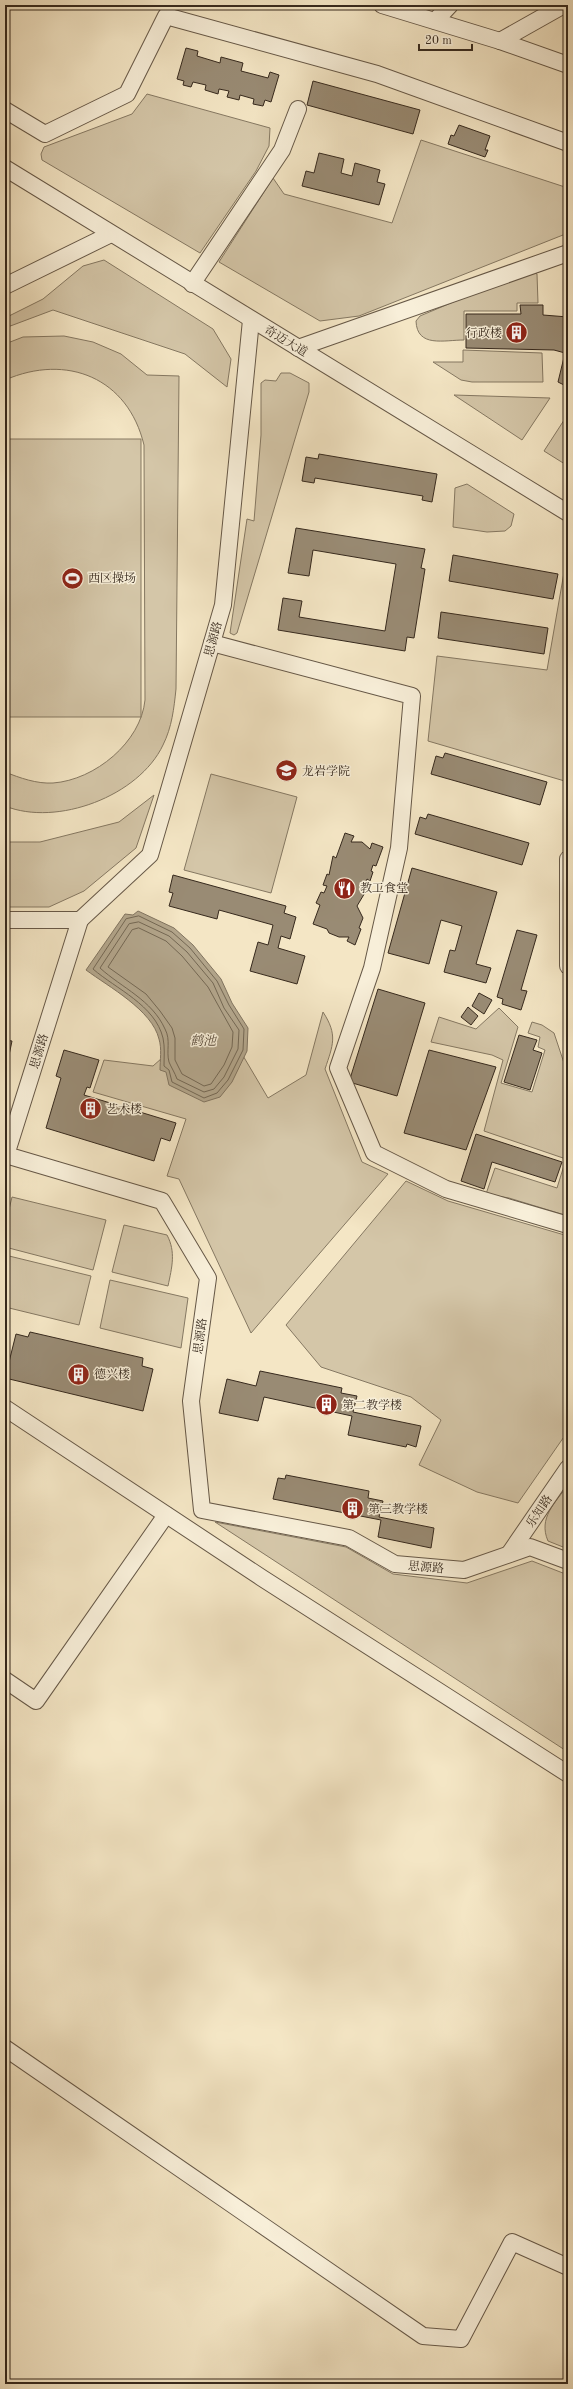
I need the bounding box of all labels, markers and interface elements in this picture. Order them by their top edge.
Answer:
scale bar [419,26,472,52]
text: 20 m [425,35,452,47]
building icon: 行政楼 [504,320,530,346]
street label: 奇迈大道 [262,323,310,359]
place label: 行政楼 [466,326,502,340]
sports icon: 西区操场 [60,565,86,591]
place label: 西区操场 [88,571,136,585]
street label: 思源路 [201,620,225,658]
school or university icon: 龙岩学院 [273,758,299,784]
place label: 龙岩学院 [302,764,350,778]
restaurant icon: 教工食堂 [332,875,358,901]
place label: 教工食堂 [360,881,408,895]
street label: 思源路 [27,1032,51,1070]
water label: 鹤池 [190,1034,218,1048]
building icon: 艺术楼 [78,1096,104,1122]
place label: 艺术楼 [106,1102,142,1116]
street label: 思源路 [191,1317,209,1355]
building icon: 德兴楼 [66,1361,92,1387]
place label: 德兴楼 [94,1367,130,1381]
building icon: 第二教学楼 [314,1392,340,1418]
place label: 第二教学楼 [342,1398,402,1412]
street label: 乐知路 [523,1492,555,1530]
building icon: 第三教学楼 [340,1496,366,1522]
place label: 第三教学楼 [368,1502,428,1516]
street label: 思源路 [407,1558,445,1576]

